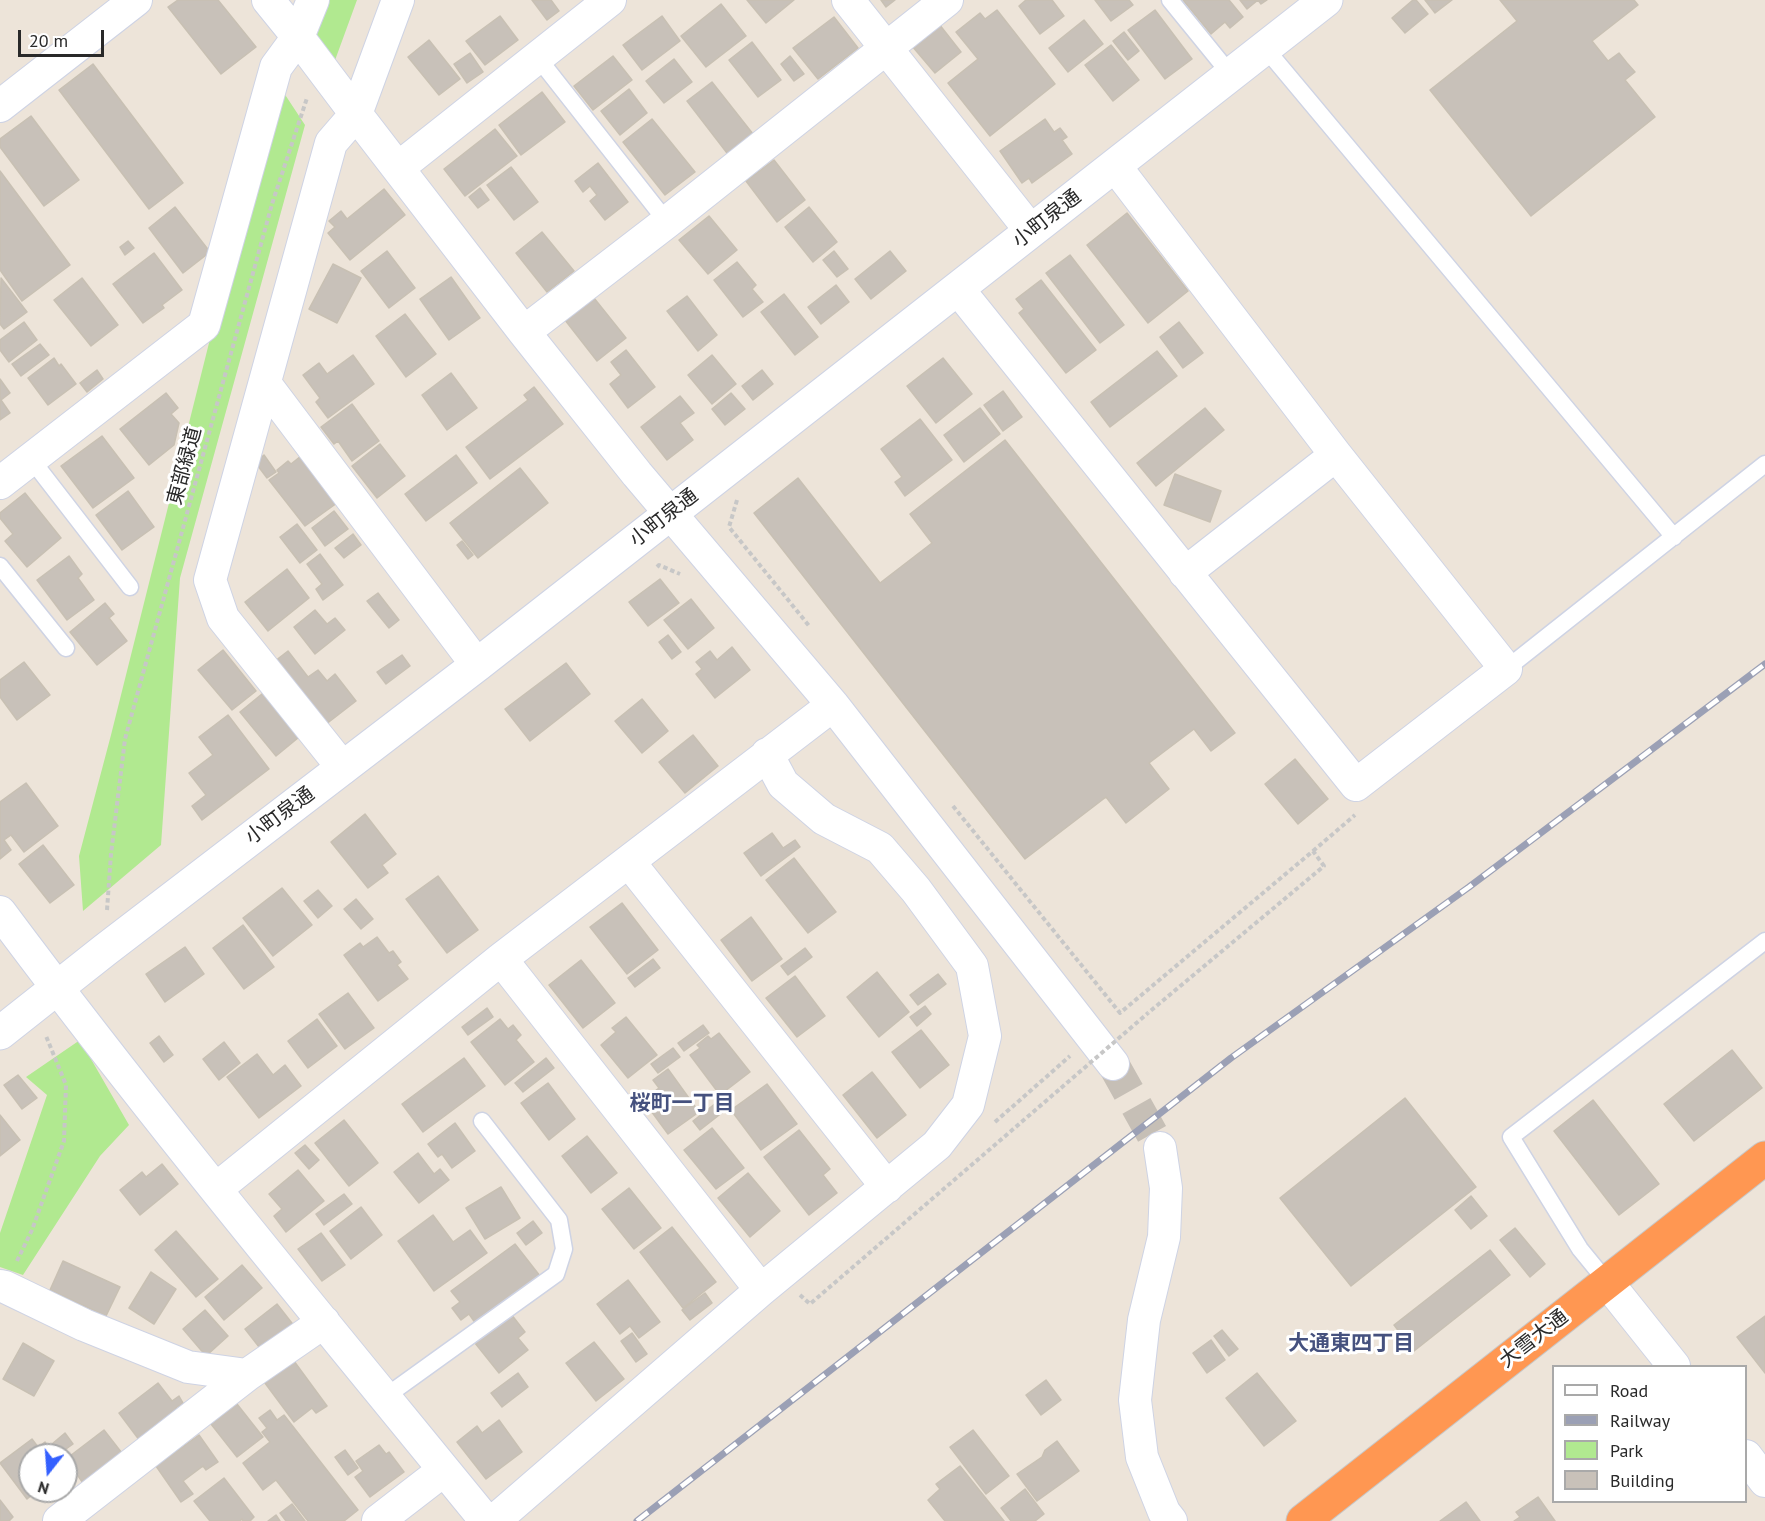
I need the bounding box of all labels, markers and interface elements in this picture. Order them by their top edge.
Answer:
scale bar [21,18,106,56]
text: 20 m [29,29,68,52]
street label: 小町泉通 [1008,185,1086,253]
street label: 東部緑道 [163,424,207,508]
street label: 小町泉通 [625,484,703,552]
street label: 小町泉通 [241,782,319,850]
district label: 桜町一丁目 [630,1091,734,1117]
street label: 大雪大通 [1495,1305,1573,1373]
district label: 大通東四丁目 [1288,1331,1414,1357]
legend [1552,1365,1747,1503]
text: Road [1610,1379,1648,1402]
text: Railway [1610,1409,1670,1432]
text: Park [1610,1439,1643,1462]
north arrow [18,1443,78,1503]
text: Building [1610,1469,1674,1492]
text: N [35,1477,51,1499]

